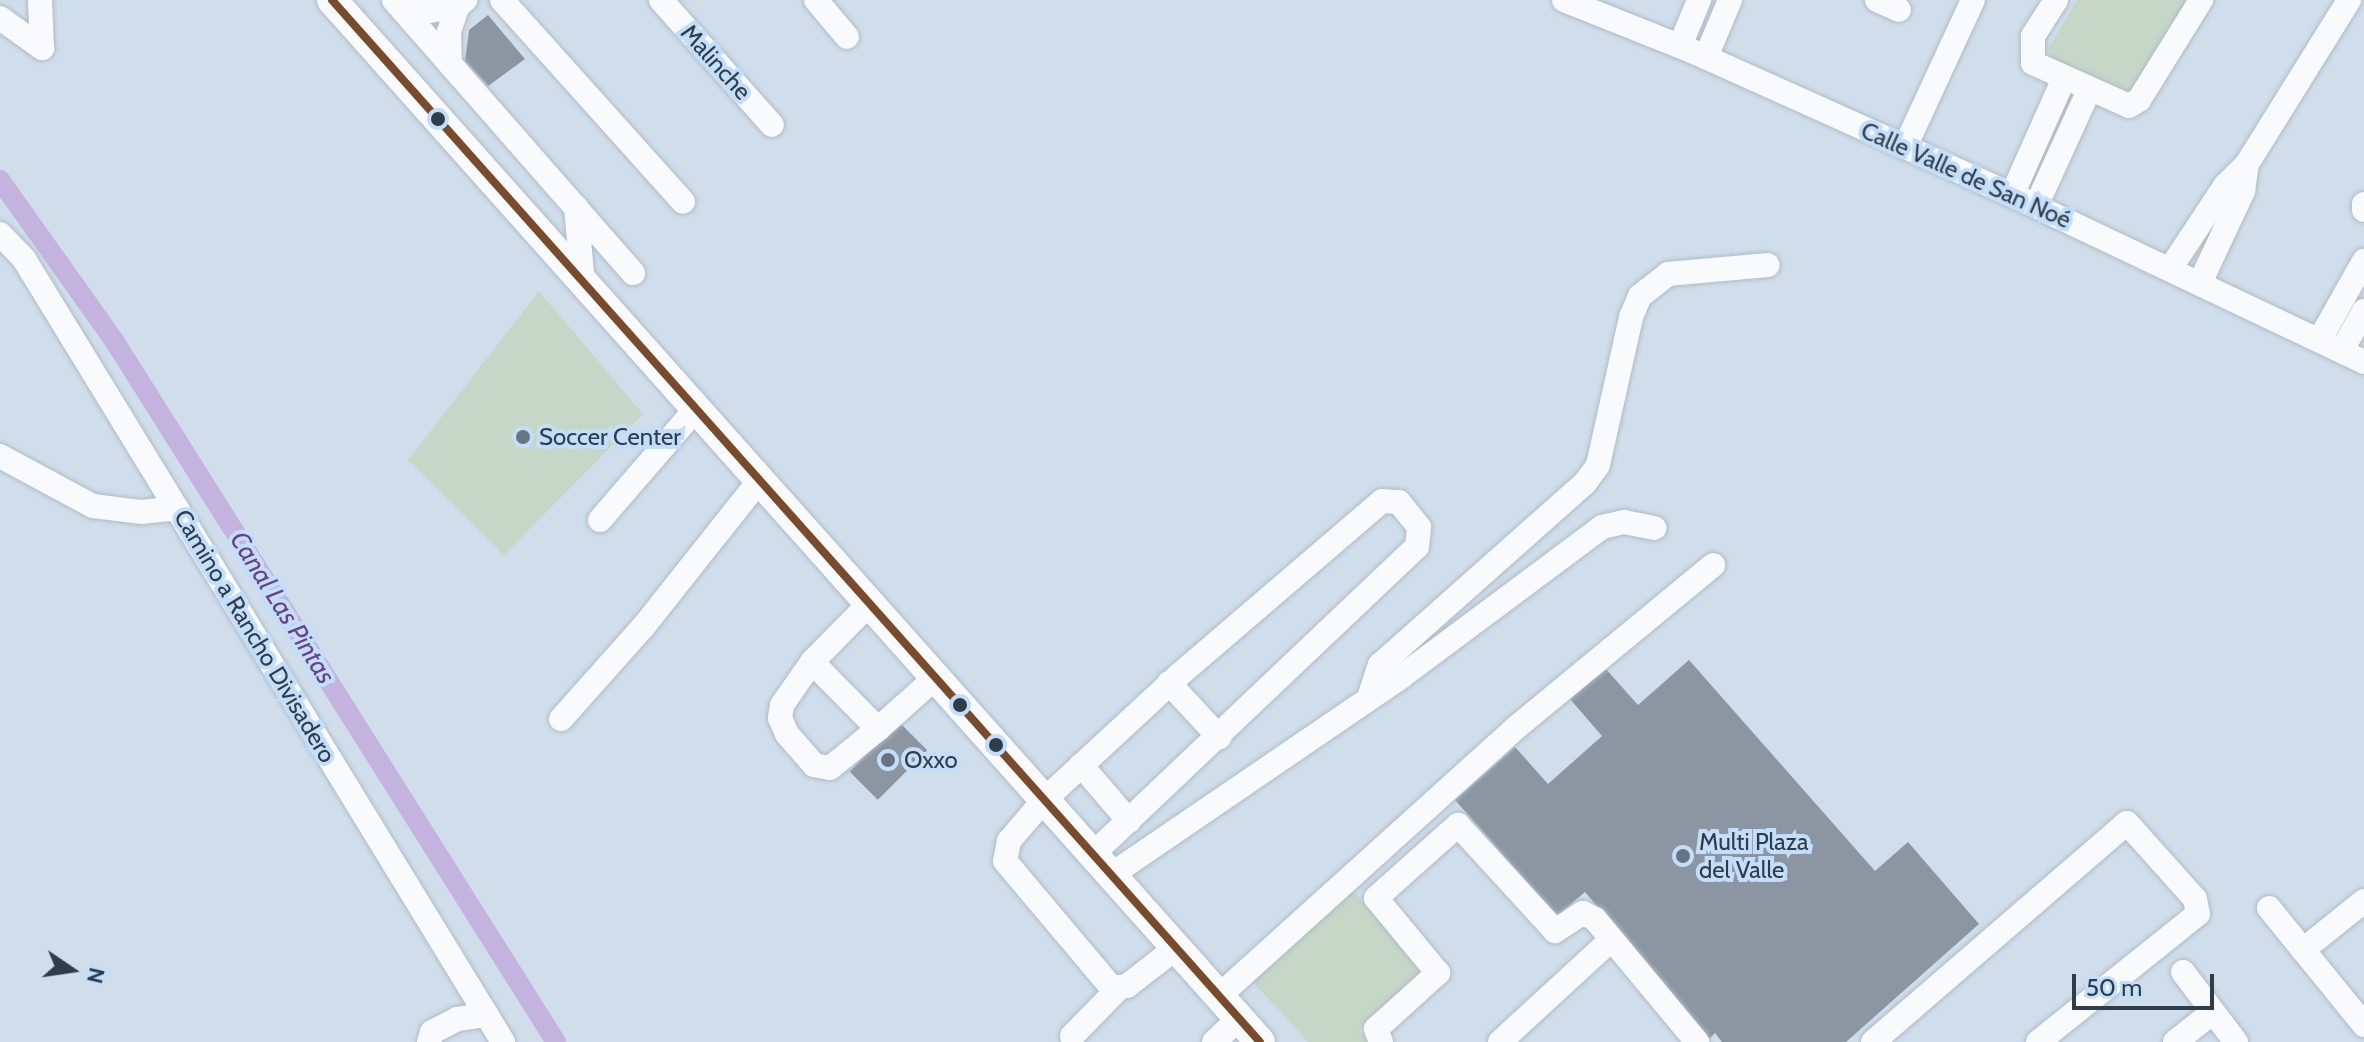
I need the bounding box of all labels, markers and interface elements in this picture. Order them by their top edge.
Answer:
street label: Malinche [675,18,757,106]
unlabelled marker [430,111,446,127]
street label: Calle Valle de San Noé [1857,116,2075,234]
place label: Soccer Center [539,423,681,451]
marker: Soccer Center [514,428,532,446]
street label: Camino a Rancho Divisadero [168,504,342,768]
water label: Canal Las Pintas [223,526,341,690]
unlabelled marker [952,697,968,713]
unlabelled marker [988,737,1004,753]
place label: Oxxo [904,746,958,774]
marker: Oxxo [879,751,897,769]
place label: Multi Plaza del Valle [1699,828,1809,884]
marker: Multi Plaza del Valle [1674,847,1692,865]
north arrow [32,930,112,1010]
scale bar [2076,958,2218,1008]
text: N [81,965,111,986]
text: 50 m [2086,973,2142,1002]

